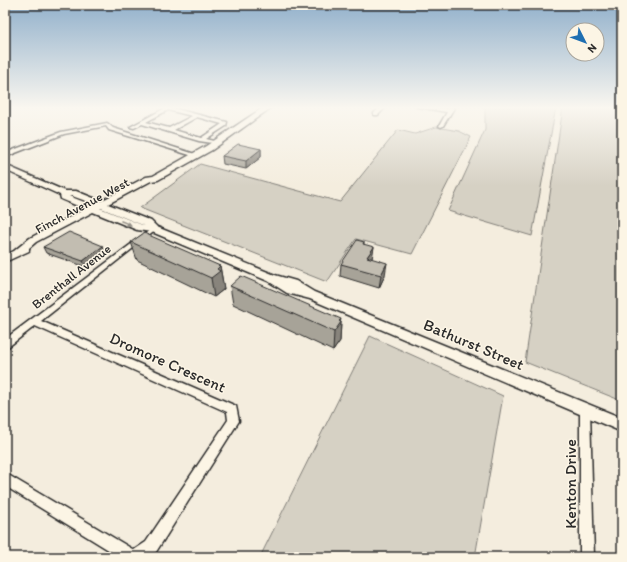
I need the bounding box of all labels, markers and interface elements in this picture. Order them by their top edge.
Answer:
north arrow [565,22,605,62]
text: N [585,41,599,55]
street label: Finch Avenue West [33,174,132,237]
one-way arrow [120,220,132,226]
street label: Brenthall Avenue [29,241,114,312]
street label: Bathurst Street [421,315,527,374]
street label: Dromore Crescent [107,328,229,397]
street label: Kenton Drive [561,439,580,529]

